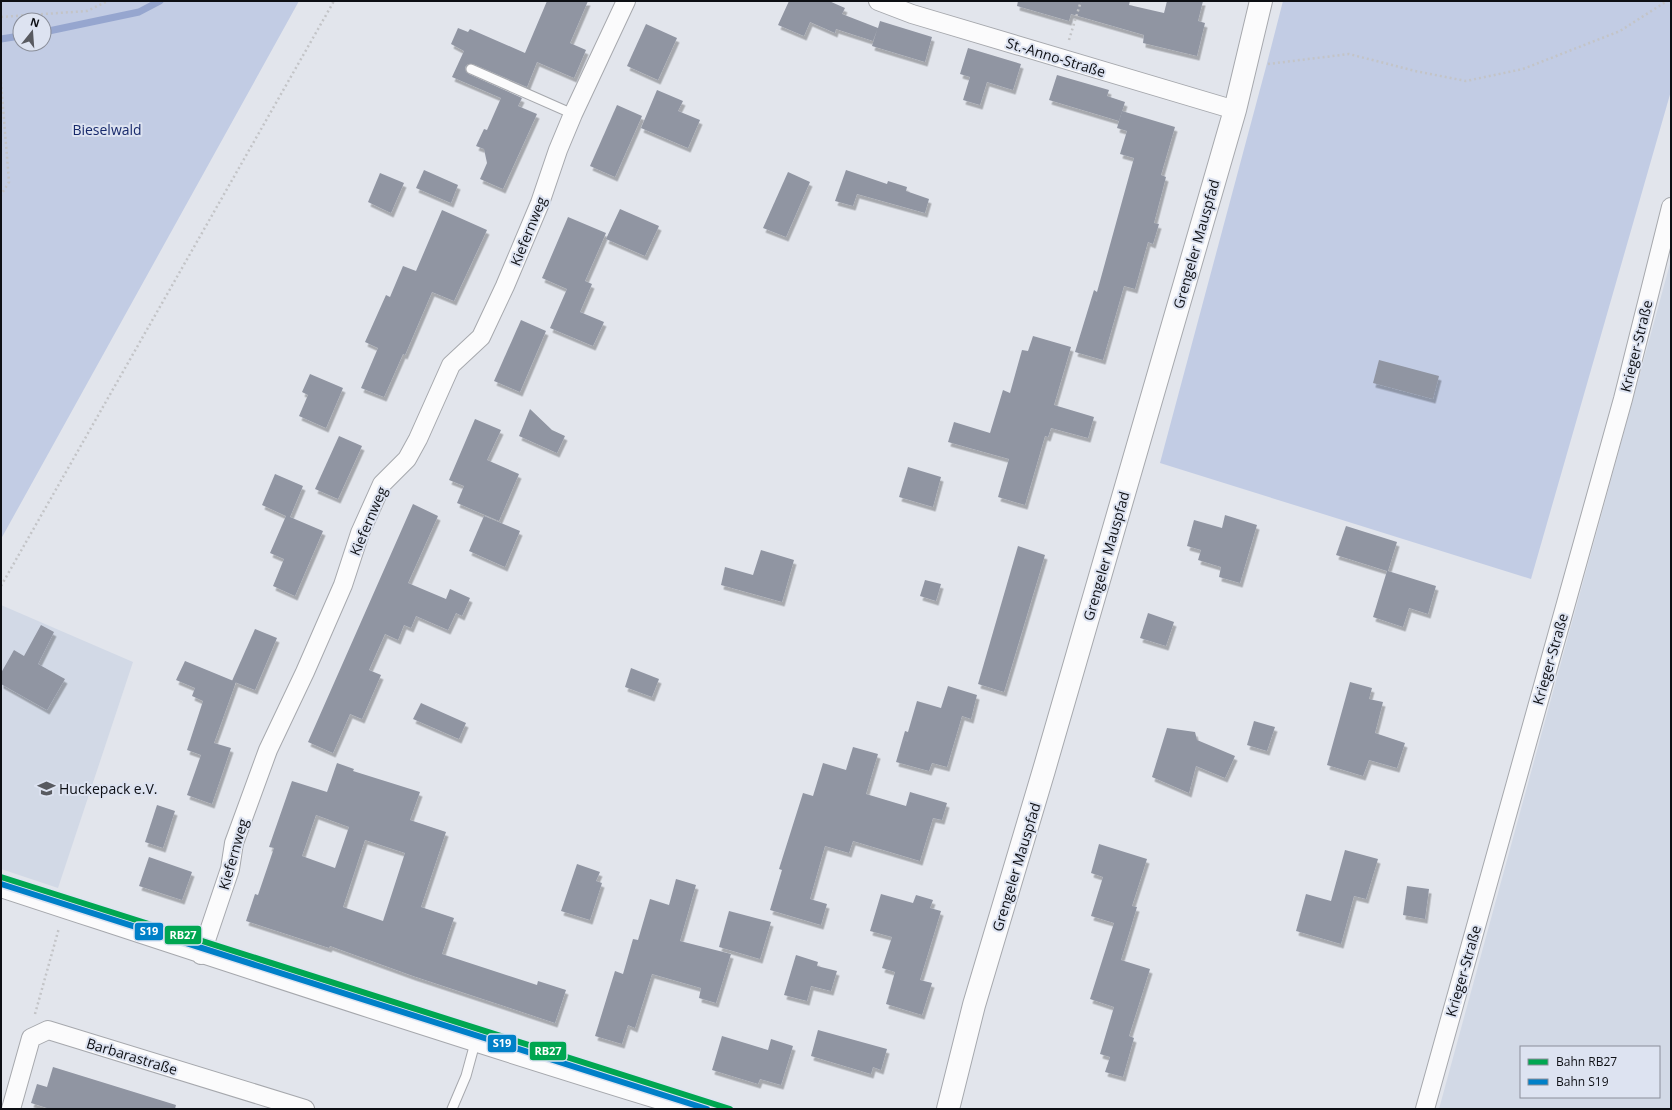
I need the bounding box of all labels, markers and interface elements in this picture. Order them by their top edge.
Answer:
north arrow [12,12,52,52]
text: N [29,13,42,30]
street label: St.-Anno-Straße [1004,33,1108,81]
park label: Bieselwald [72,120,142,139]
street label: Grengeler Mauspfad [1168,177,1224,311]
street label: Kiefernweg [505,193,551,268]
street label: Krieger-Straße [1615,298,1657,394]
street label: Kiefernweg [345,483,391,558]
street label: Grengeler Mauspfad [1078,489,1134,623]
street label: Krieger-Straße [1528,611,1572,707]
school or university icon: Huckepack e.V. [36,778,56,798]
place label: Huckepack e.V. [59,779,157,798]
street label: Grengeler Mauspfad [987,800,1045,934]
street label: Kiefernweg [214,816,252,892]
line badge: S19 [134,922,164,941]
text: S19 [140,923,158,938]
street label: Krieger-Straße [1441,923,1485,1019]
line badge: RB27 [164,925,202,945]
text: RB27 [169,927,197,942]
street label: Barbarastraße [84,1033,180,1079]
line badge: S19 [487,1034,517,1053]
text: S19 [493,1035,511,1050]
line badge: RB27 [529,1041,567,1061]
text: RB27 [534,1043,562,1058]
legend [1520,1046,1660,1098]
text: Bahn RB27 [1556,1053,1617,1070]
text: Bahn S19 [1556,1073,1609,1090]

